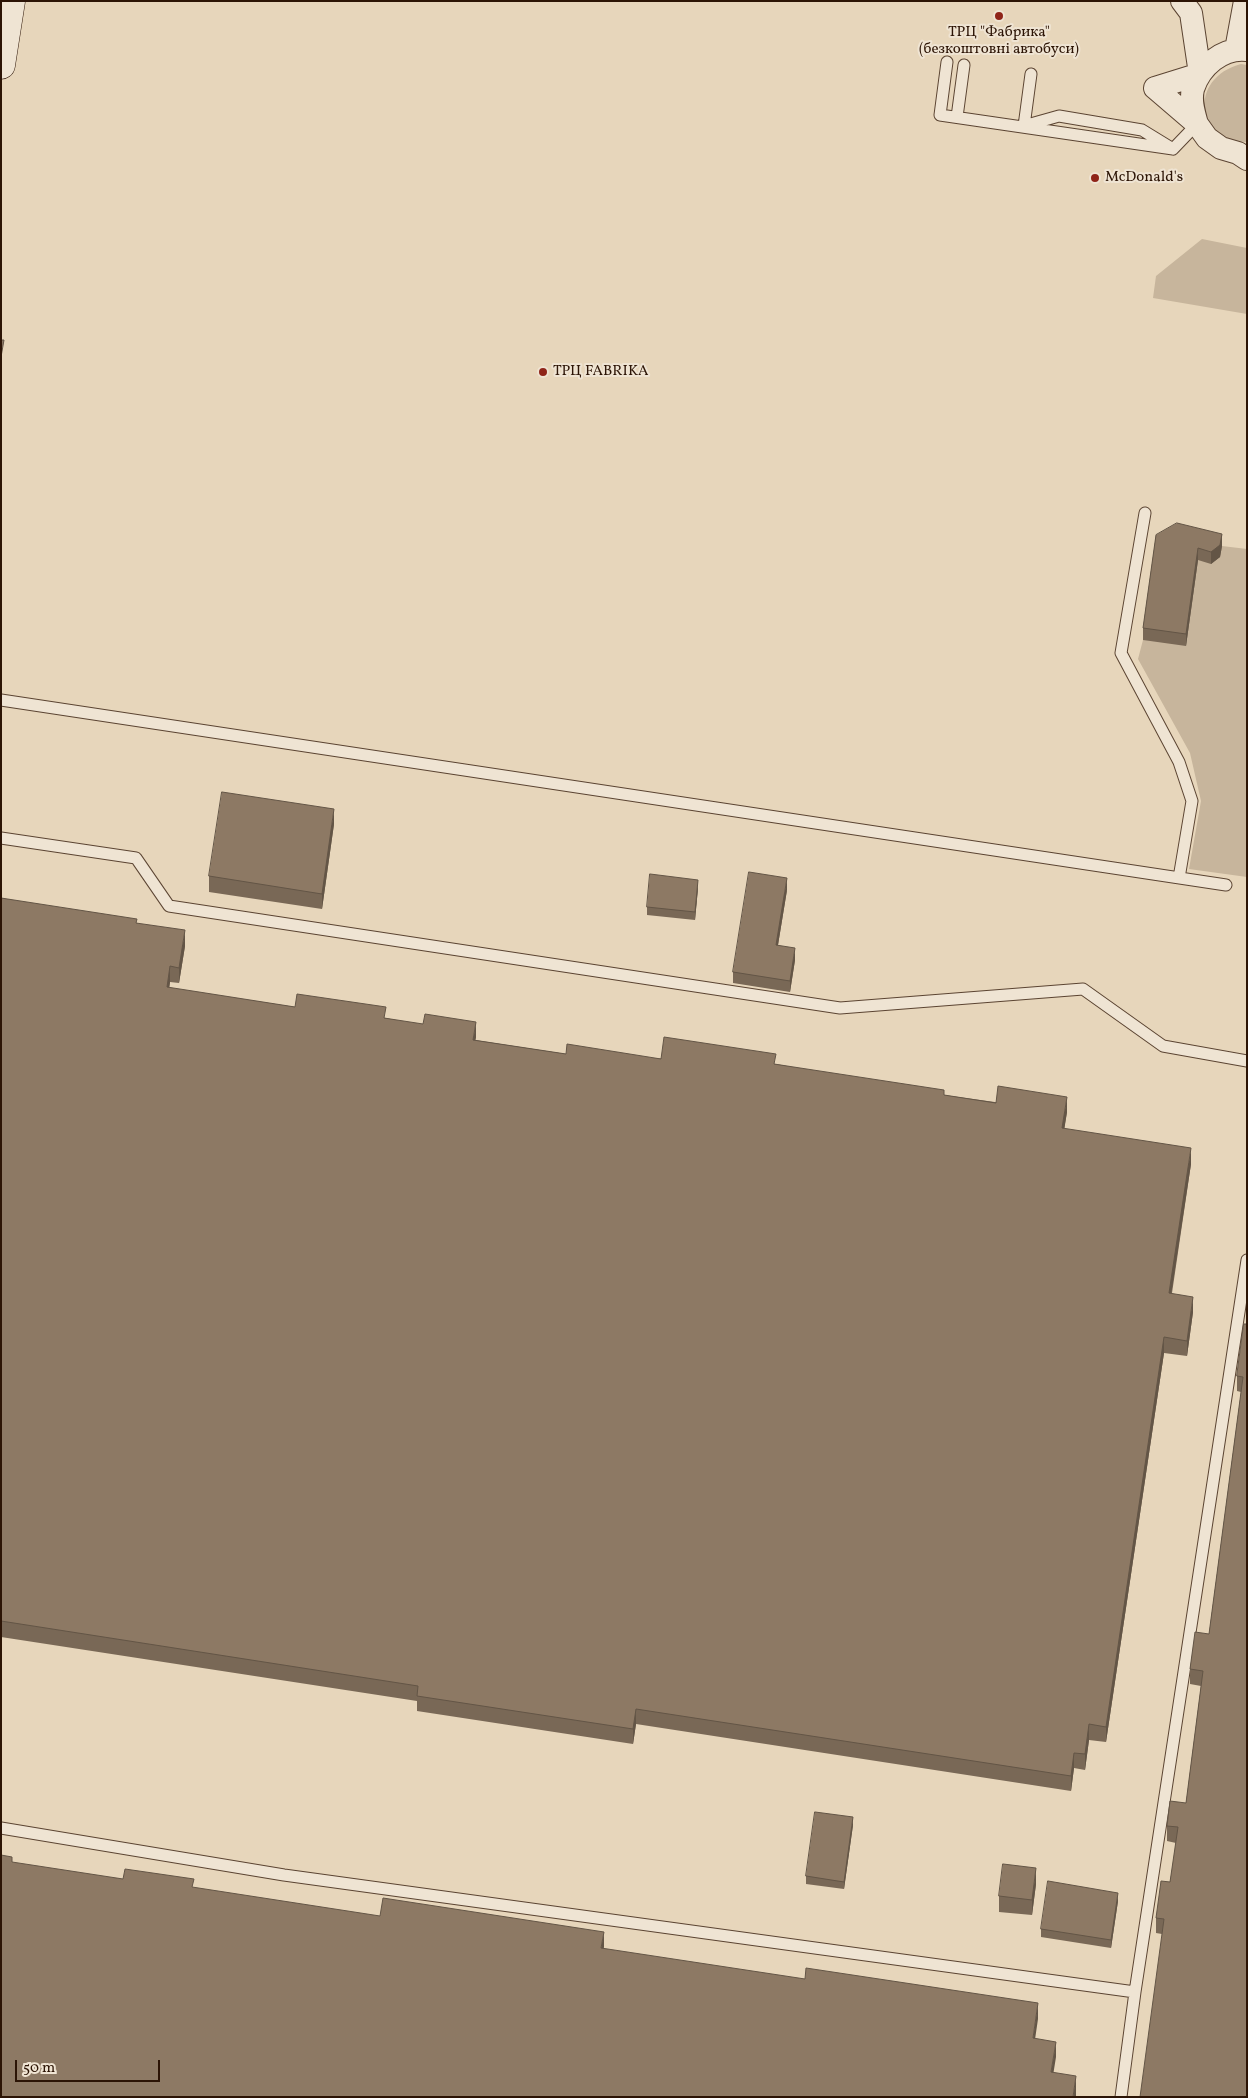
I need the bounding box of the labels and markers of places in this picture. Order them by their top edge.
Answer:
marker: ТРЦ "Фабрика" (безкоштовні автобуси) [993,10,1005,22]
place label: ТРЦ "Фабрика" (безкоштовні автобуси) [919,24,1079,59]
place label: McDonald's [1105,169,1183,187]
marker: McDonald's [1089,172,1101,184]
place label: ТРЦ FABRIKA [553,363,649,381]
marker: ТРЦ FABRIKA [537,366,549,378]

